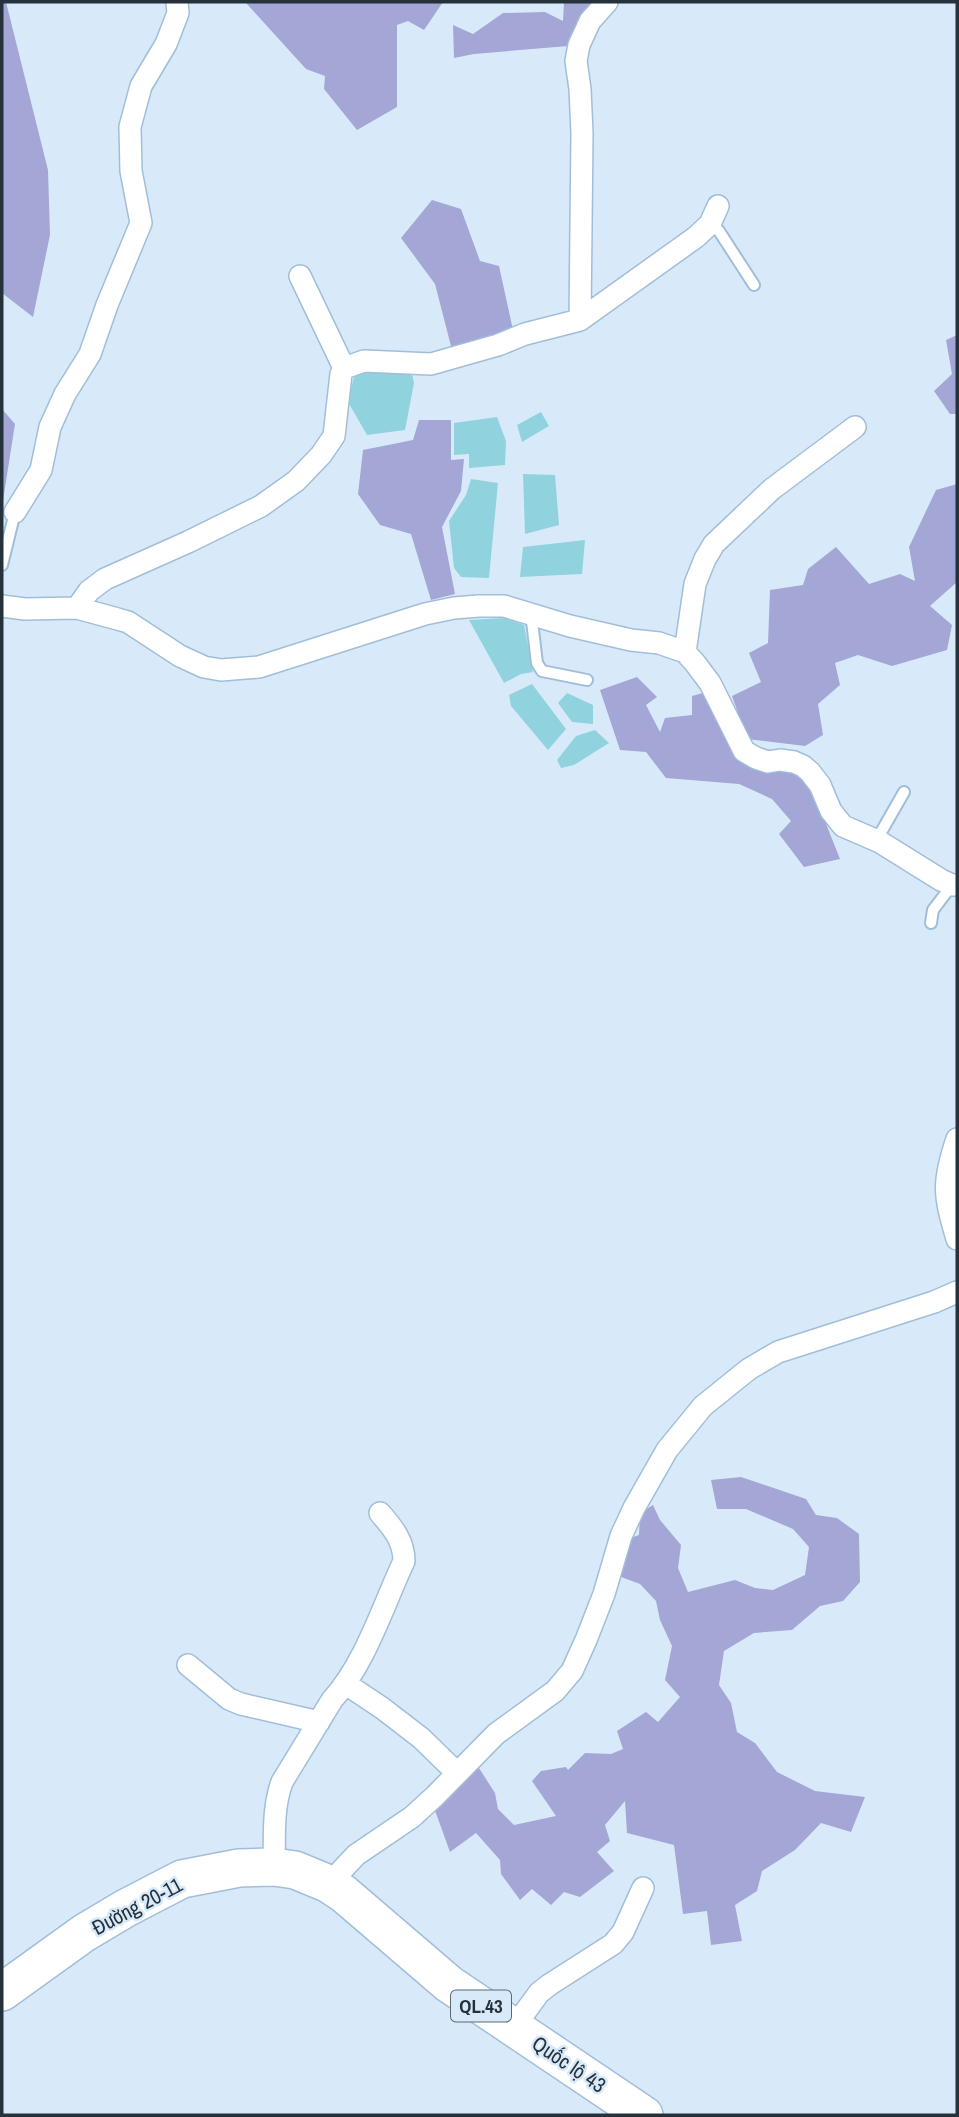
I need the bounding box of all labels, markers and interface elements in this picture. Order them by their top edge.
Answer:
street label: Đường 20-11 [87,1870,188,1942]
road number: QL.43 [451,1990,511,2022]
street label: Quốc lộ 43 [526,2029,612,2099]

